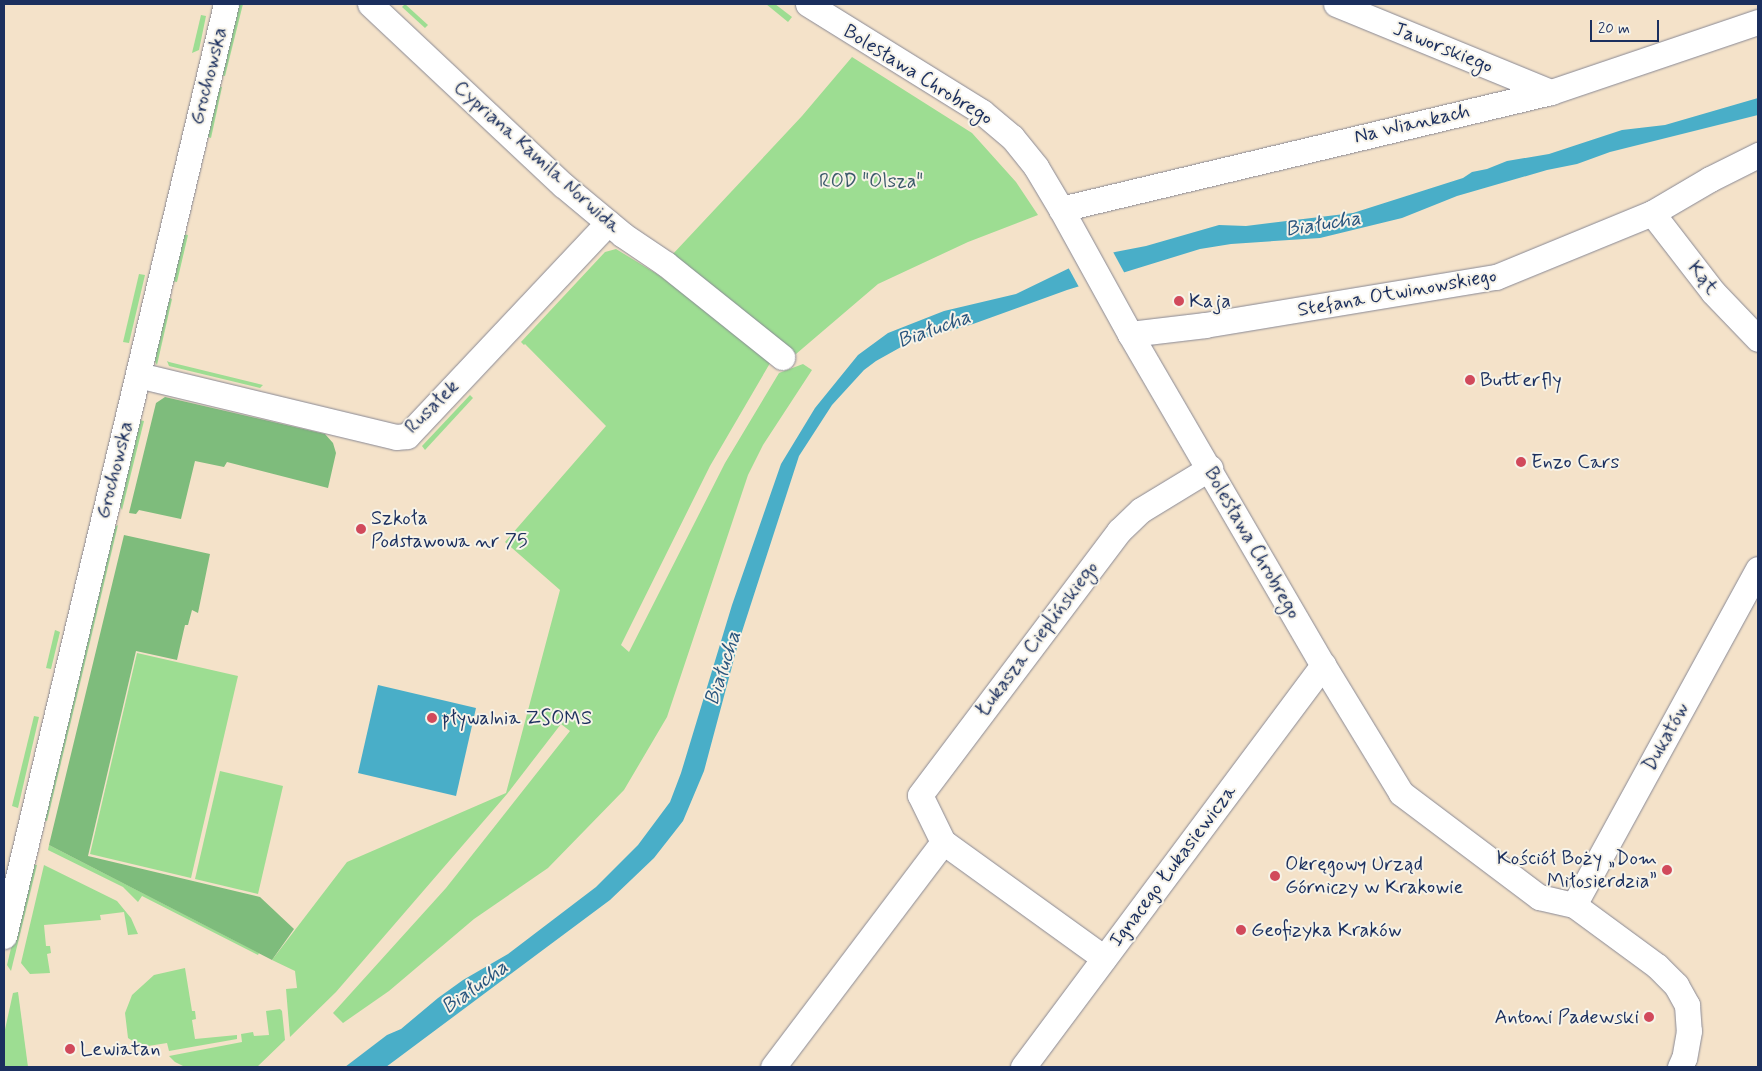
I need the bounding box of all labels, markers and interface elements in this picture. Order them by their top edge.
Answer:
scale bar [1592,10,1661,42]
street label: Jaworskiego [1390,17,1496,79]
street label: Bolesława Chrobrego [837,18,999,132]
text: 20 m [1598,19,1630,39]
street label: Grochowska [185,25,233,127]
street label: Cypriana Kamila Norwida [446,73,628,241]
street label: Na Wiankach [1354,99,1470,149]
park label: ROD "Olsza" [819,169,923,193]
water label: Białucha [1283,206,1363,242]
street label: Kąt [1682,257,1724,299]
street label: Stefana Otwinowskiego [1296,264,1498,322]
place label: Kaja [1189,289,1231,313]
marker: Kaja [1173,295,1185,307]
water label: Białucha [894,304,974,354]
place label: Butterfly [1480,368,1562,392]
marker: Butterfly [1464,374,1476,386]
street label: Rusałek [400,375,464,439]
street label: Grochowska [91,419,139,521]
place label: Enzo Cars [1531,450,1618,474]
marker: Enzo Cars [1515,456,1527,468]
street label: Bolesława Chrobrego [1198,461,1306,625]
place label: Szkoła Podstawowa nr 75 [371,506,522,553]
marker: Szkoła Podstawowa nr 75 [355,523,367,535]
street label: Łukasza Cieplińskiego [971,556,1103,722]
water label: Białucha [699,628,747,708]
street label: Dukatów [1637,698,1695,776]
place label: pływalnia ZSOMS [442,706,592,730]
marker: pływalnia ZSOMS [426,712,438,724]
street label: Ignacego Łukasiewicza [1104,780,1242,952]
place label: Kościół Boży „Dom Miłosierdzia” [1497,846,1657,893]
place label: Okręgowy Urząd Górniczy w Krakowie [1285,852,1461,899]
marker: Kościół Boży „Dom Miłosierdzia” [1661,864,1673,876]
marker: Okręgowy Urząd Górniczy w Krakowie [1269,870,1281,882]
place label: Geofizyka Kraków [1251,918,1403,942]
marker: Geofizyka Kraków [1235,924,1247,936]
water label: Białucha [437,954,513,1020]
place label: Antoni Padewski [1494,1005,1639,1029]
marker: Antoni Padewski [1643,1011,1655,1023]
place label: Lewiatan [80,1037,160,1061]
marker: Lewiatan [64,1043,76,1055]

